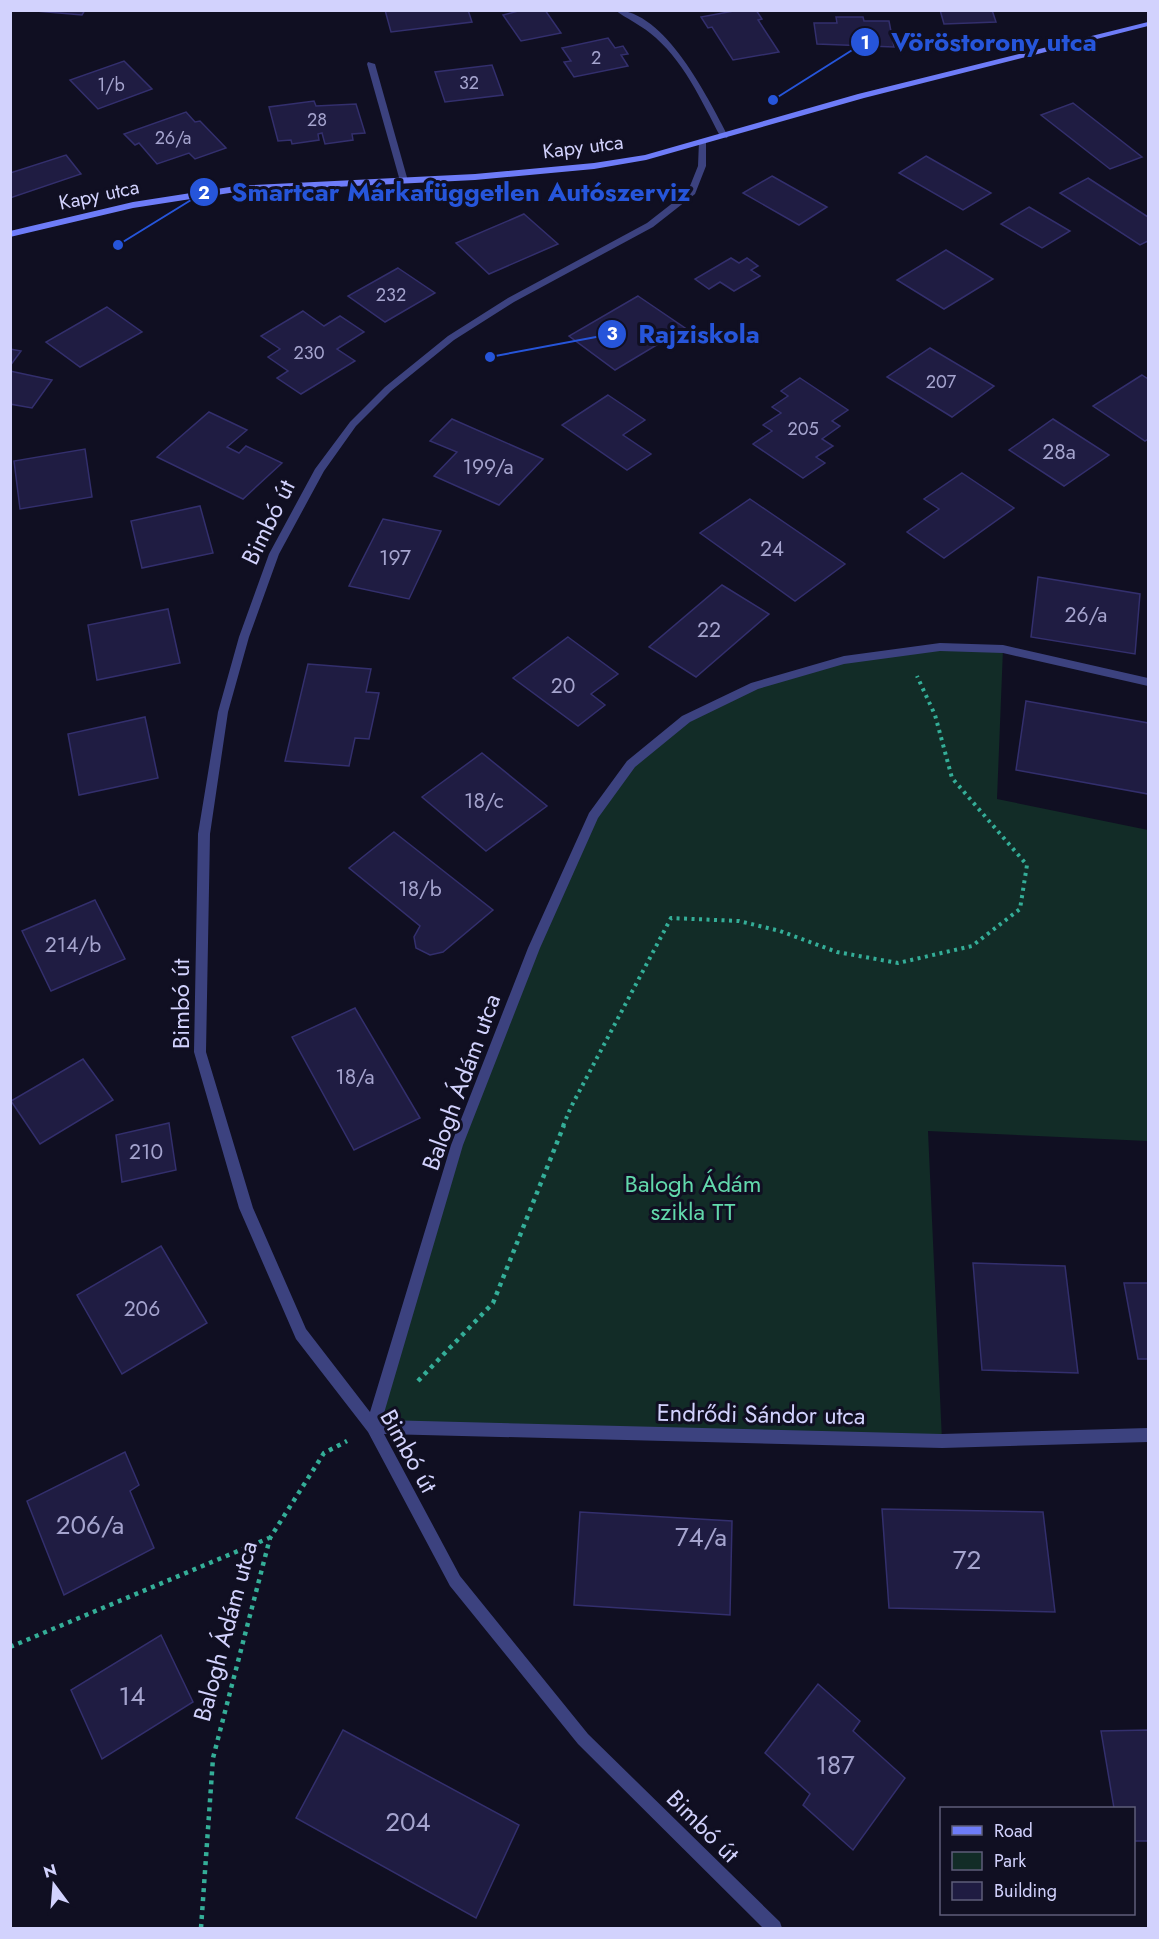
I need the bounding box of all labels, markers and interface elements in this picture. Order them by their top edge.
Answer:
callout: Vöröstorony utca [850,20,1109,64]
text: Vöröstorony utca [890,23,1097,61]
text: 1 [860,30,870,56]
house number: 2 [591,45,601,71]
house number: 32 [459,70,479,96]
house number: 1/b [97,72,125,98]
house number: 28 [307,107,327,133]
house number: 26/a [155,125,191,151]
street label: Kapy utca [541,128,625,166]
callout: Smartcar Márkafüggetlen Autószerviz [189,170,702,214]
street label: Kapy utca [56,172,142,218]
text: Smartcar Márkafüggetlen Autószerviz [231,173,691,211]
text: 2 [198,180,210,206]
house number: 232 [376,282,406,308]
callout: Rajziskola [597,312,772,356]
text: Rajziskola [638,315,760,353]
text: 3 [606,321,618,347]
house number: 230 [294,340,325,366]
house number: 207 [926,369,957,395]
house number: 205 [787,416,819,442]
house number: 28a [1042,437,1076,467]
house number: 199/a [463,452,514,482]
street label: Bimbó út [232,473,304,570]
house number: 24 [760,534,784,564]
house number: 197 [379,543,411,573]
house number: 26/a [1065,600,1107,630]
house number: 22 [697,615,721,645]
house number: 20 [551,671,575,701]
house number: 18/c [464,786,504,816]
house number: 18/b [398,874,442,904]
house number: 214/b [45,930,101,960]
street label: Bimbó út [163,958,198,1049]
street label: Balogh Ádám utca [413,989,509,1175]
house number: 18/a [335,1062,375,1092]
house number: 210 [129,1137,163,1167]
park label: Balogh Ádám szikla TT [625,1166,761,1229]
house number: 206 [124,1294,160,1324]
street label: Endrődi Sándor utca [656,1395,866,1433]
street label: Bimbó út [372,1403,446,1499]
house number: 206/a [56,1506,124,1544]
house number: 74/a [675,1518,727,1556]
street label: Balogh Ádám utca [184,1537,266,1725]
house number: 72 [953,1541,981,1579]
house number: 14 [119,1677,145,1715]
house number: 187 [815,1746,855,1784]
street label: Bimbó út [659,1782,748,1871]
house number: 204 [385,1803,431,1841]
legend [940,1807,1135,1915]
text: Road [994,1818,1033,1844]
text: Park [994,1848,1026,1874]
north arrow [24,1855,84,1915]
text: N [41,1858,59,1884]
text: Building [994,1878,1057,1904]

